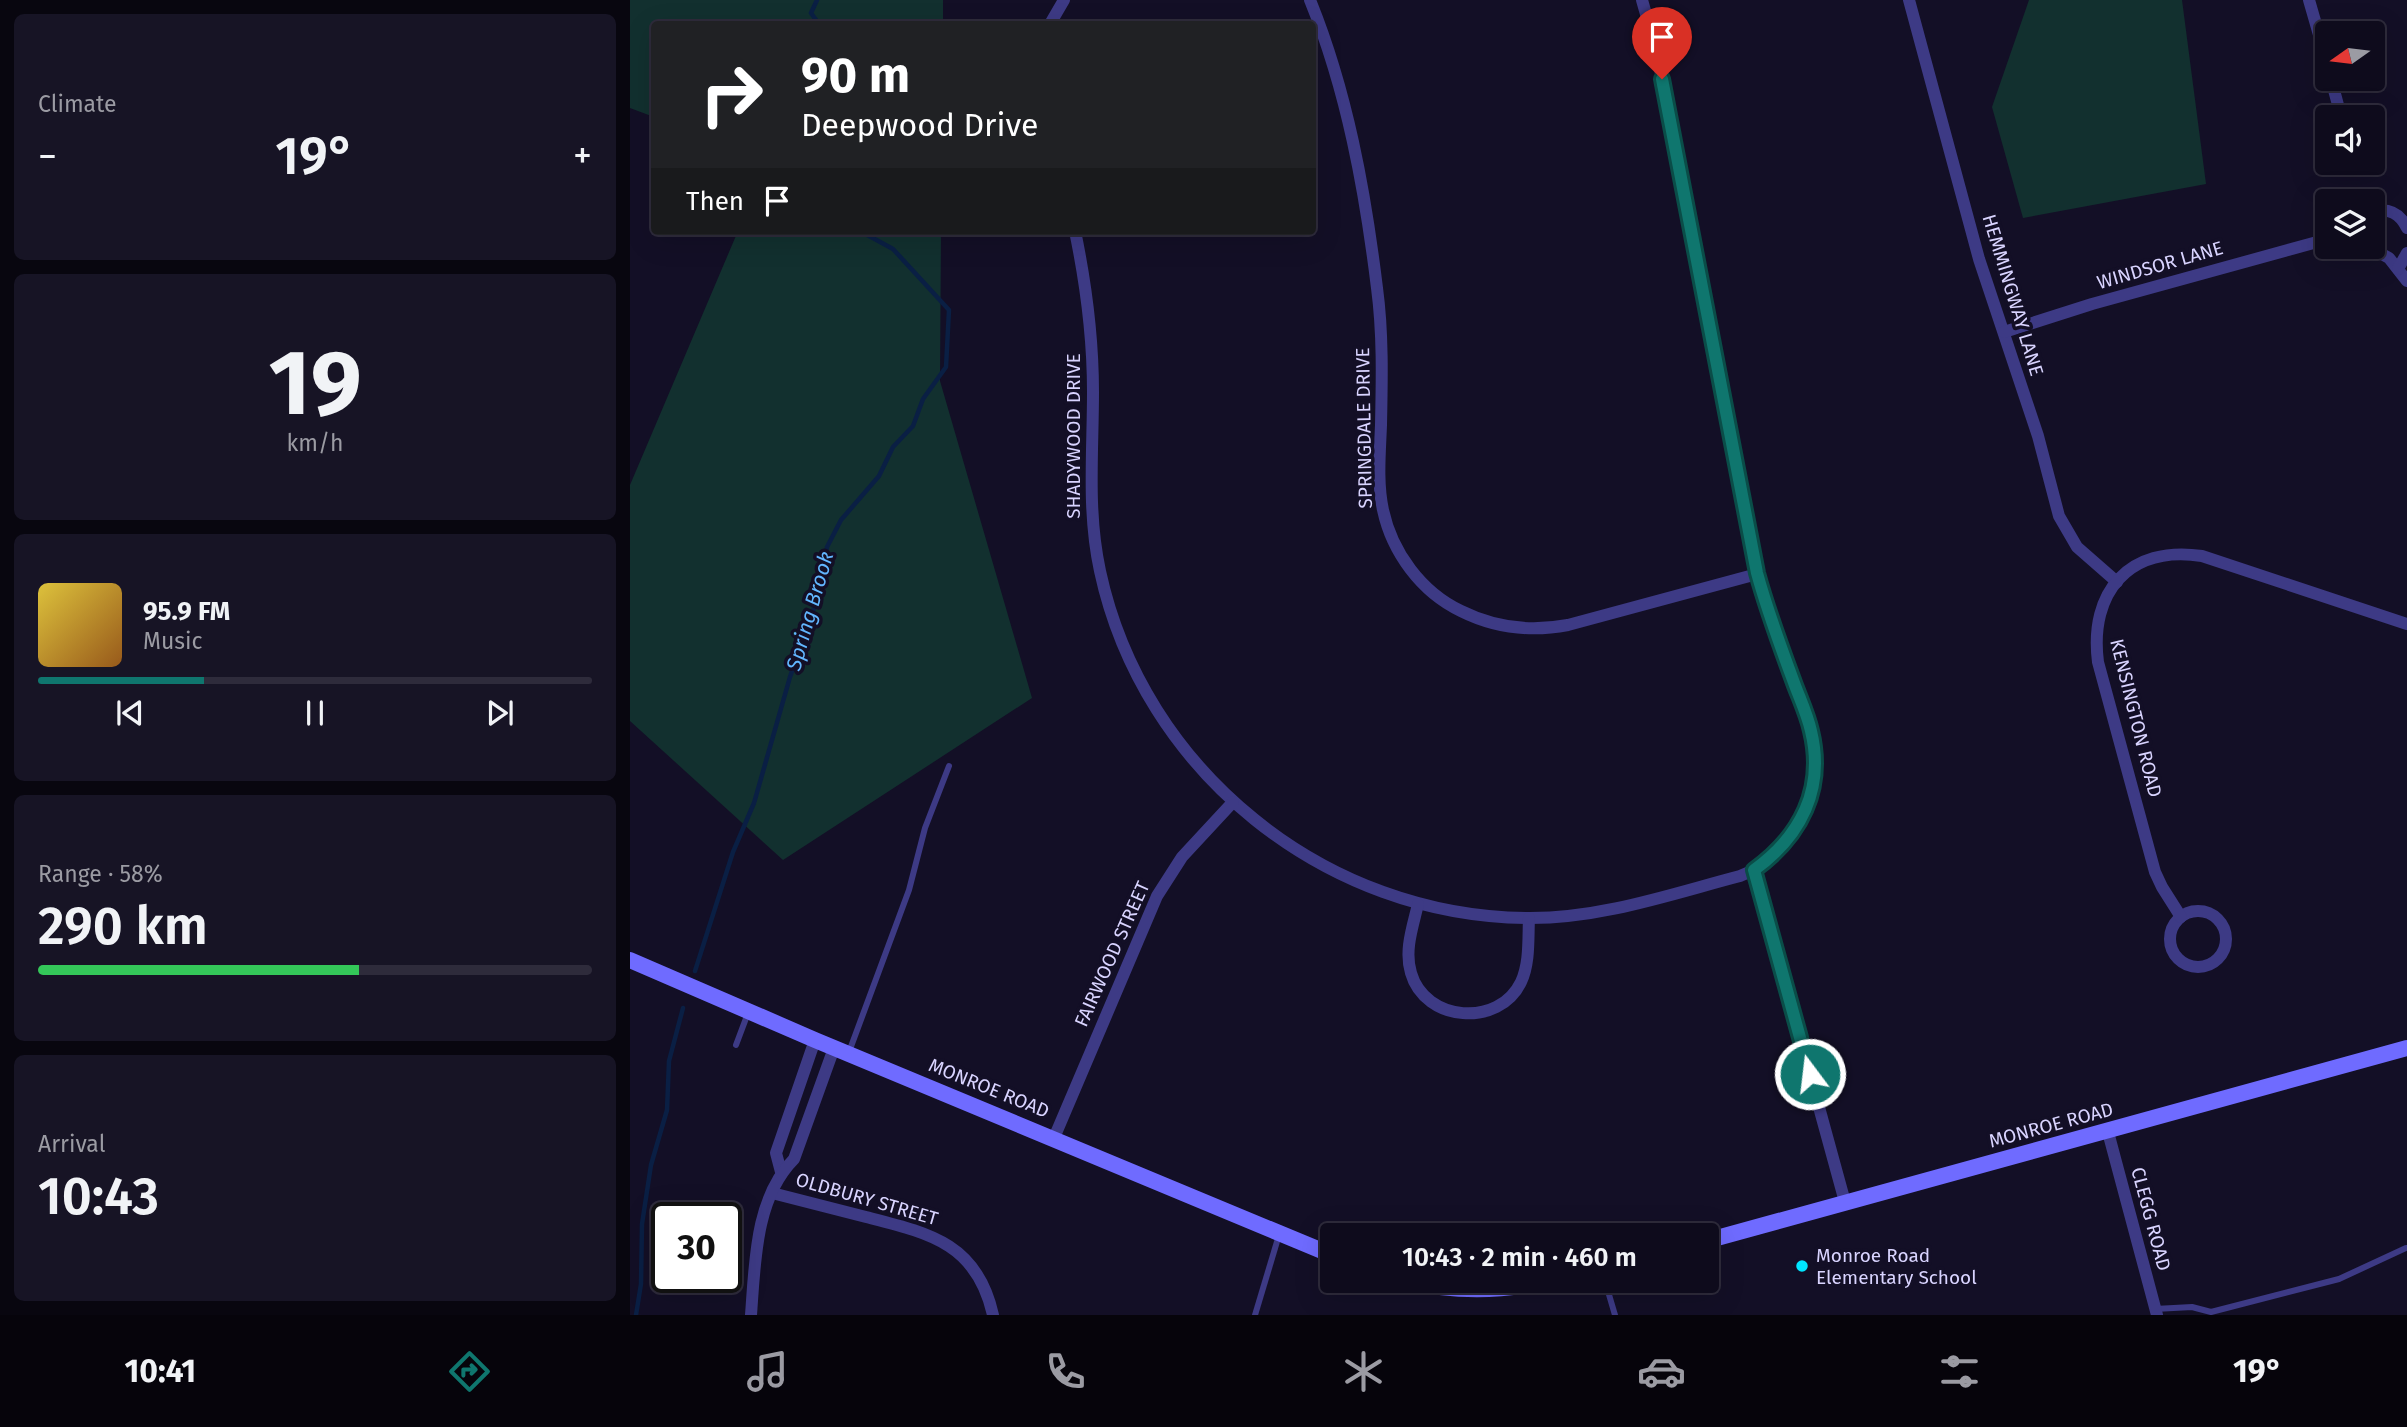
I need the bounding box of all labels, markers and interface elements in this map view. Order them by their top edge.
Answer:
pin [1632,7,1692,79]
icon: arrive [1643,18,1681,56]
north arrow [2315,21,2385,91]
map controls [2315,21,2385,259]
text: 90 m [801,46,910,105]
icon: right [686,49,777,140]
text: Climate [38,90,117,118]
button: sound [2315,105,2385,175]
text: Deepwood Drive [801,106,1038,144]
text: 19° [275,125,355,188]
text: − [38,133,57,179]
text: + [573,133,592,179]
icon: arrive [758,182,796,220]
text: Then [686,186,744,217]
button: layers [2315,189,2385,259]
street label: HEMMINGWAY LANE [1977,211,2049,379]
street label: WINDSOR LANE [2094,236,2226,294]
text: 19 [268,329,362,438]
street label: SPRINGDALE DRIVE [1351,347,1377,509]
street label: SHADYWOOD DRIVE [1062,353,1085,519]
text: km/h [287,429,343,457]
water label: Spring Brook [780,548,839,675]
text: 95.9 FM [143,596,230,627]
text: Music [143,627,203,655]
street label: KENSINGTON ROAD [2105,636,2167,800]
icon: previous [111,694,149,732]
icon: pause [296,694,334,732]
icon: next [481,694,519,732]
text: Range · 58% [38,860,163,888]
street label: FAIRWOOD STREET [1070,877,1155,1030]
text: 290 km [38,895,208,958]
position arrow [1773,1037,1847,1111]
street label: MONROE ROAD [925,1053,1053,1123]
street label: MONROE ROAD [1986,1097,2116,1153]
text: Arrival [38,1130,105,1158]
text: 10:43 [38,1165,159,1228]
street label: CLEGG ROAD [2126,1165,2176,1273]
street label: OLDBURY STREET [793,1168,941,1230]
speed limit sign: 30 [651,1202,742,1293]
text: 10:43 · 2 min · 460 m [1402,1242,1637,1273]
place label: Monroe Road Elementary School [1816,1244,1977,1289]
marker: Monroe Road Elementary School [1794,1258,1810,1274]
icon: directions [445,1347,494,1396]
icon: music [743,1347,792,1396]
icon: phone [1041,1347,1090,1396]
icon: climate [1339,1347,1388,1396]
icon: car [1637,1347,1686,1396]
icon: filters [1935,1347,1984,1396]
text: 10:41 [124,1352,196,1390]
text: 19° [2233,1352,2282,1390]

